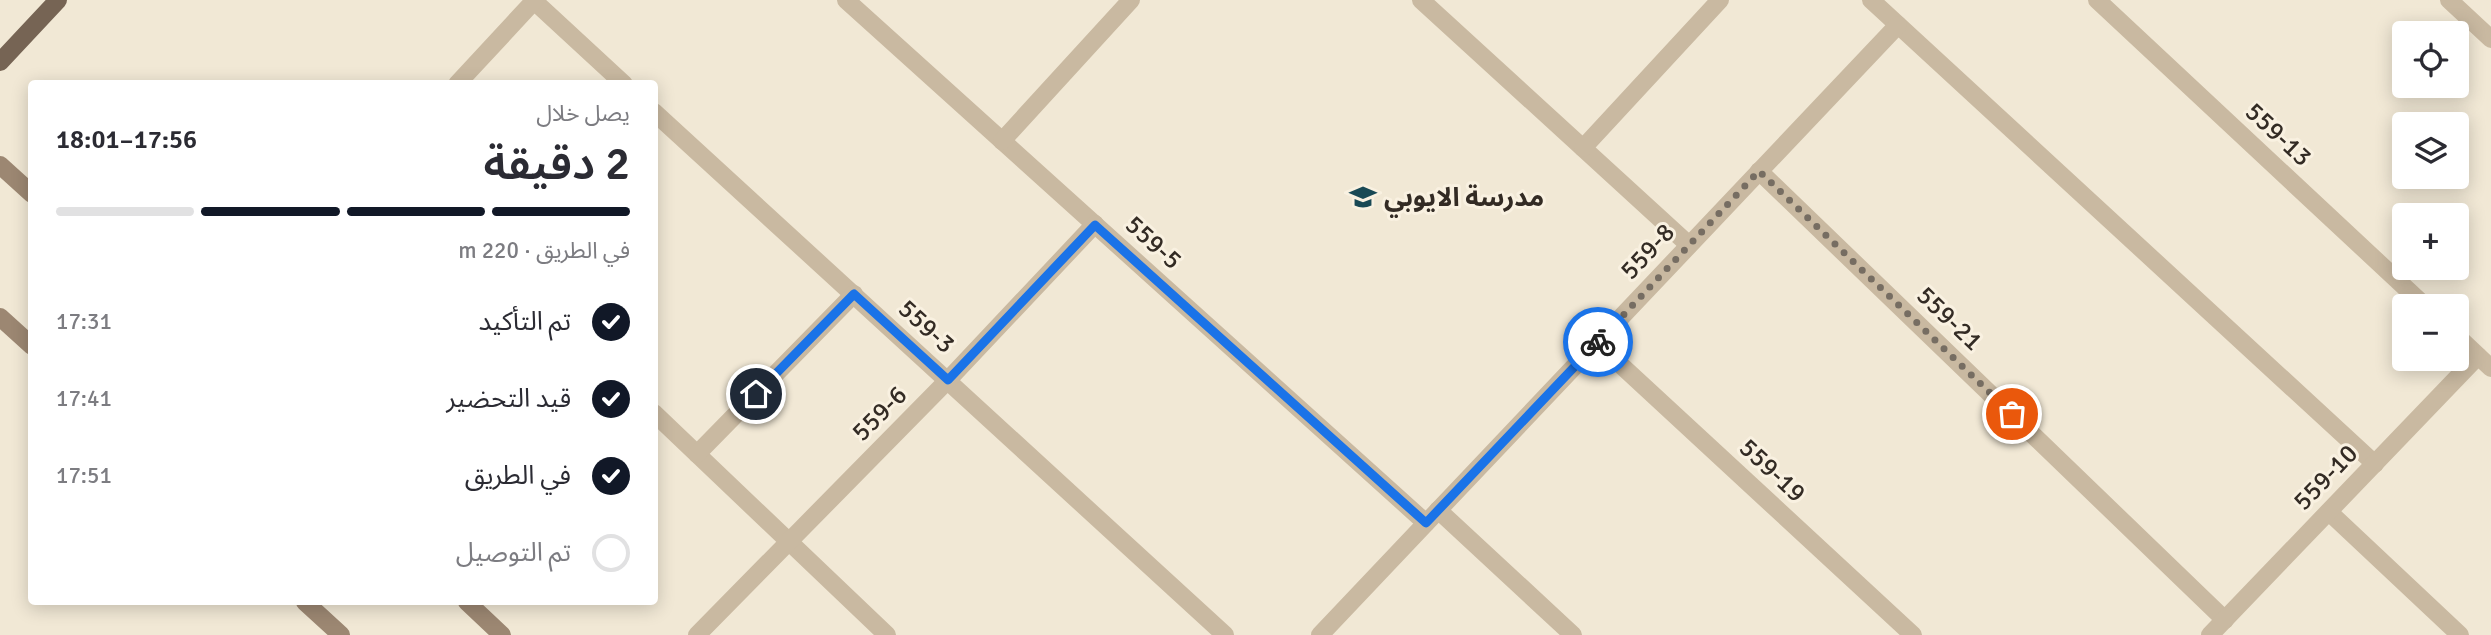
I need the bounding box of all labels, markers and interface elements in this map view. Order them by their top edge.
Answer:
map controls [2392,21,2469,371]
button: locate [2392,21,2469,98]
street label: 559-13 [2238,96,2318,173]
text: يصل خلال [536,99,630,128]
button: layers [2392,112,2469,189]
text: 17:56–18:01 [56,124,197,156]
text: 2 دقيقة [483,136,630,192]
school or university icon: مدرسة الايوبي [1348,182,1378,212]
place label: مدرسة الايوبي [1384,182,1544,218]
button: + [2392,203,2469,280]
street label: 559-5 [1118,209,1188,276]
street label: 559-8 [1614,217,1682,286]
text: في الطريق · 220 m [458,236,630,265]
street label: 559-21 [1910,280,1989,358]
street label: 559-3 [891,293,961,360]
button: − [2392,294,2469,371]
icon: check [592,303,630,341]
text: تم التأكيد [478,306,571,338]
text: 17:31 [56,307,112,336]
courier [1563,307,1633,377]
icon: bike [1579,323,1617,361]
pin [726,364,786,424]
icon: home [737,375,775,413]
street label: 559-6 [845,379,914,448]
icon: check [592,380,630,418]
text: قيد التحضير [446,383,571,415]
text: 17:41 [56,384,112,413]
pin [1982,384,2042,444]
icon: bag [1993,395,2031,433]
street label: 559-19 [1732,432,1812,509]
street label: 559-10 [2287,438,2365,517]
icon: check [592,457,630,495]
text: في الطريق [465,460,571,492]
text: 17:51 [56,461,112,490]
text: تم التوصيل [456,537,571,569]

